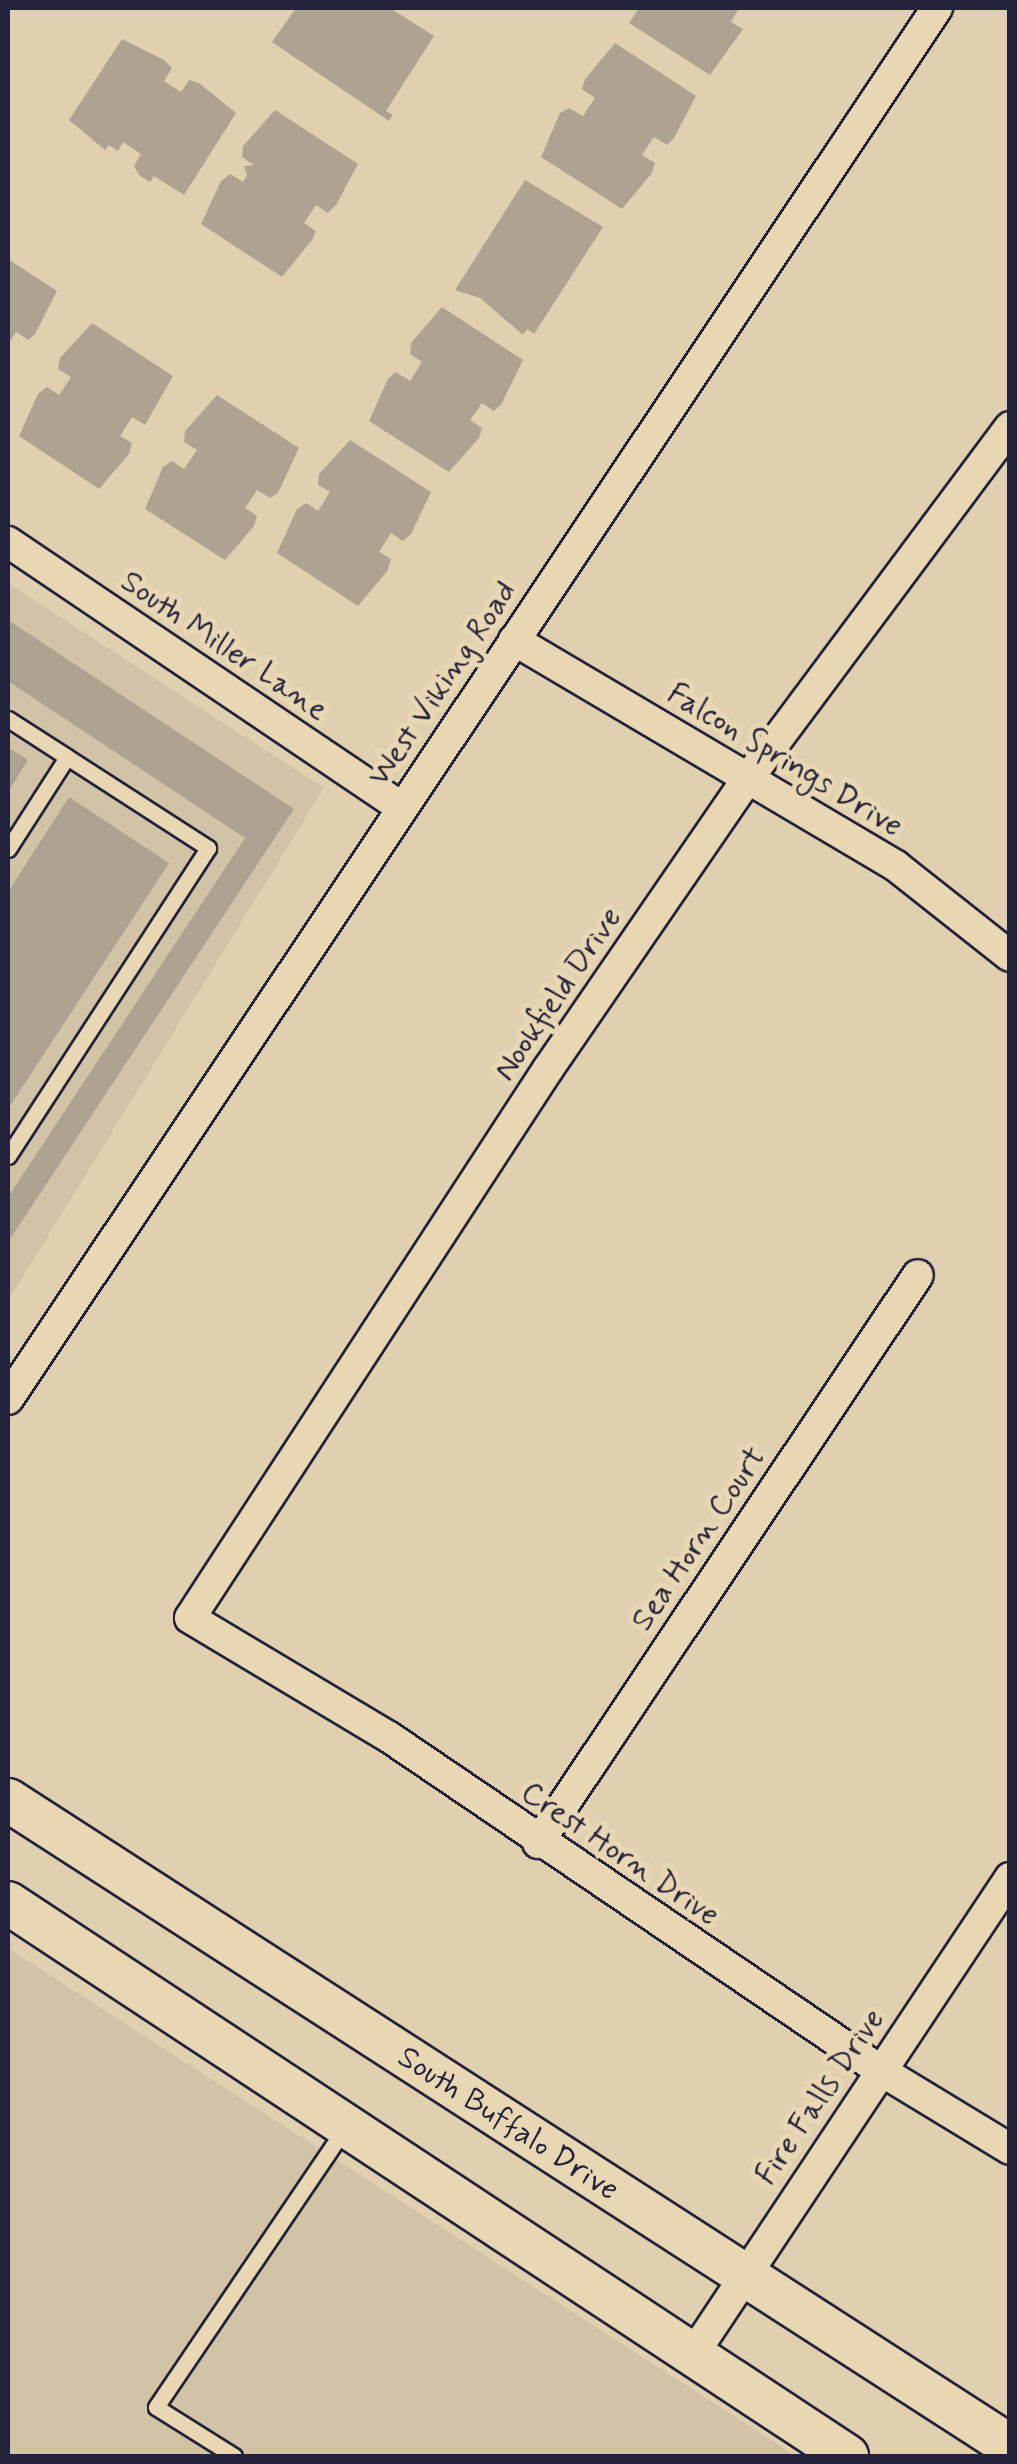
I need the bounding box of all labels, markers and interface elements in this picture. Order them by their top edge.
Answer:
street label: South Miller Lane [116,565,332,727]
street label: West Viking Road [360,574,526,794]
street label: Falcon Springs Drive [661,675,909,845]
street label: Nookfield Drive [486,901,630,1087]
street label: Sea Horn Court [623,1439,775,1639]
street label: Crest Horn Drive [513,1773,727,1935]
street label: Fire Falls Drive [748,2003,892,2191]
street label: South Buffalo Drive [391,2039,625,2209]

